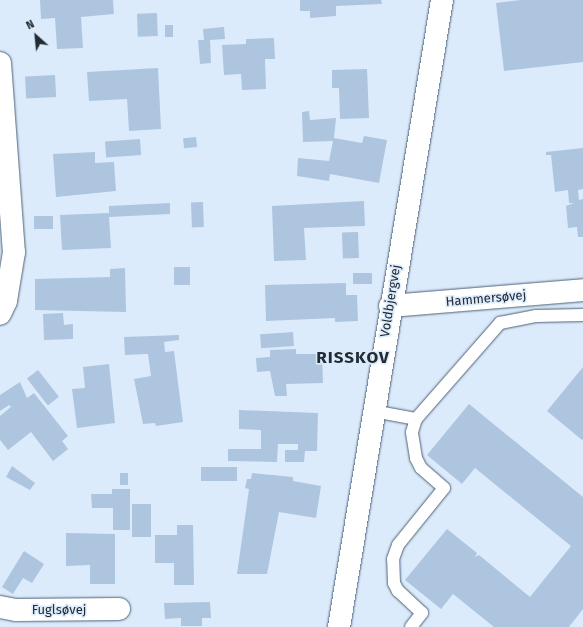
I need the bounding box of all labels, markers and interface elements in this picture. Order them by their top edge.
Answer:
north arrow [16,16,56,56]
text: N [24,17,37,32]
street label: Voldbjergvej [378,264,404,338]
street label: Hammersøvej [445,288,527,310]
district label: RISSKOV [316,348,390,368]
street label: Fuglsøvej [32,602,86,618]

